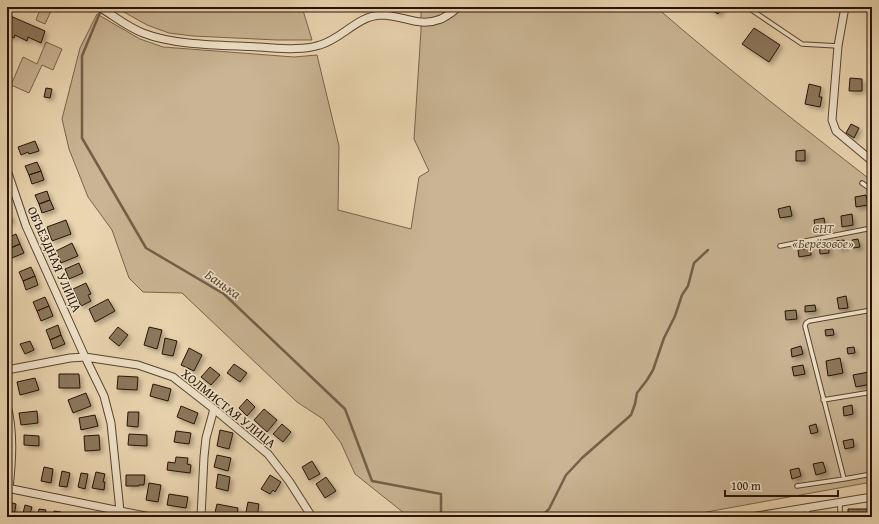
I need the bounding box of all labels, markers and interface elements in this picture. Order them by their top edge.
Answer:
street label: ОБЪЕЗДНАЯ УЛИЦА [23,203,86,315]
park label: СНТ «Берёзовое» [792,219,854,253]
water label: Банька [201,264,245,304]
street label: ХОЛМИСТАЯ УЛИЦА [177,364,280,453]
scale bar [725,472,838,498]
text: 100 m [731,477,761,494]

